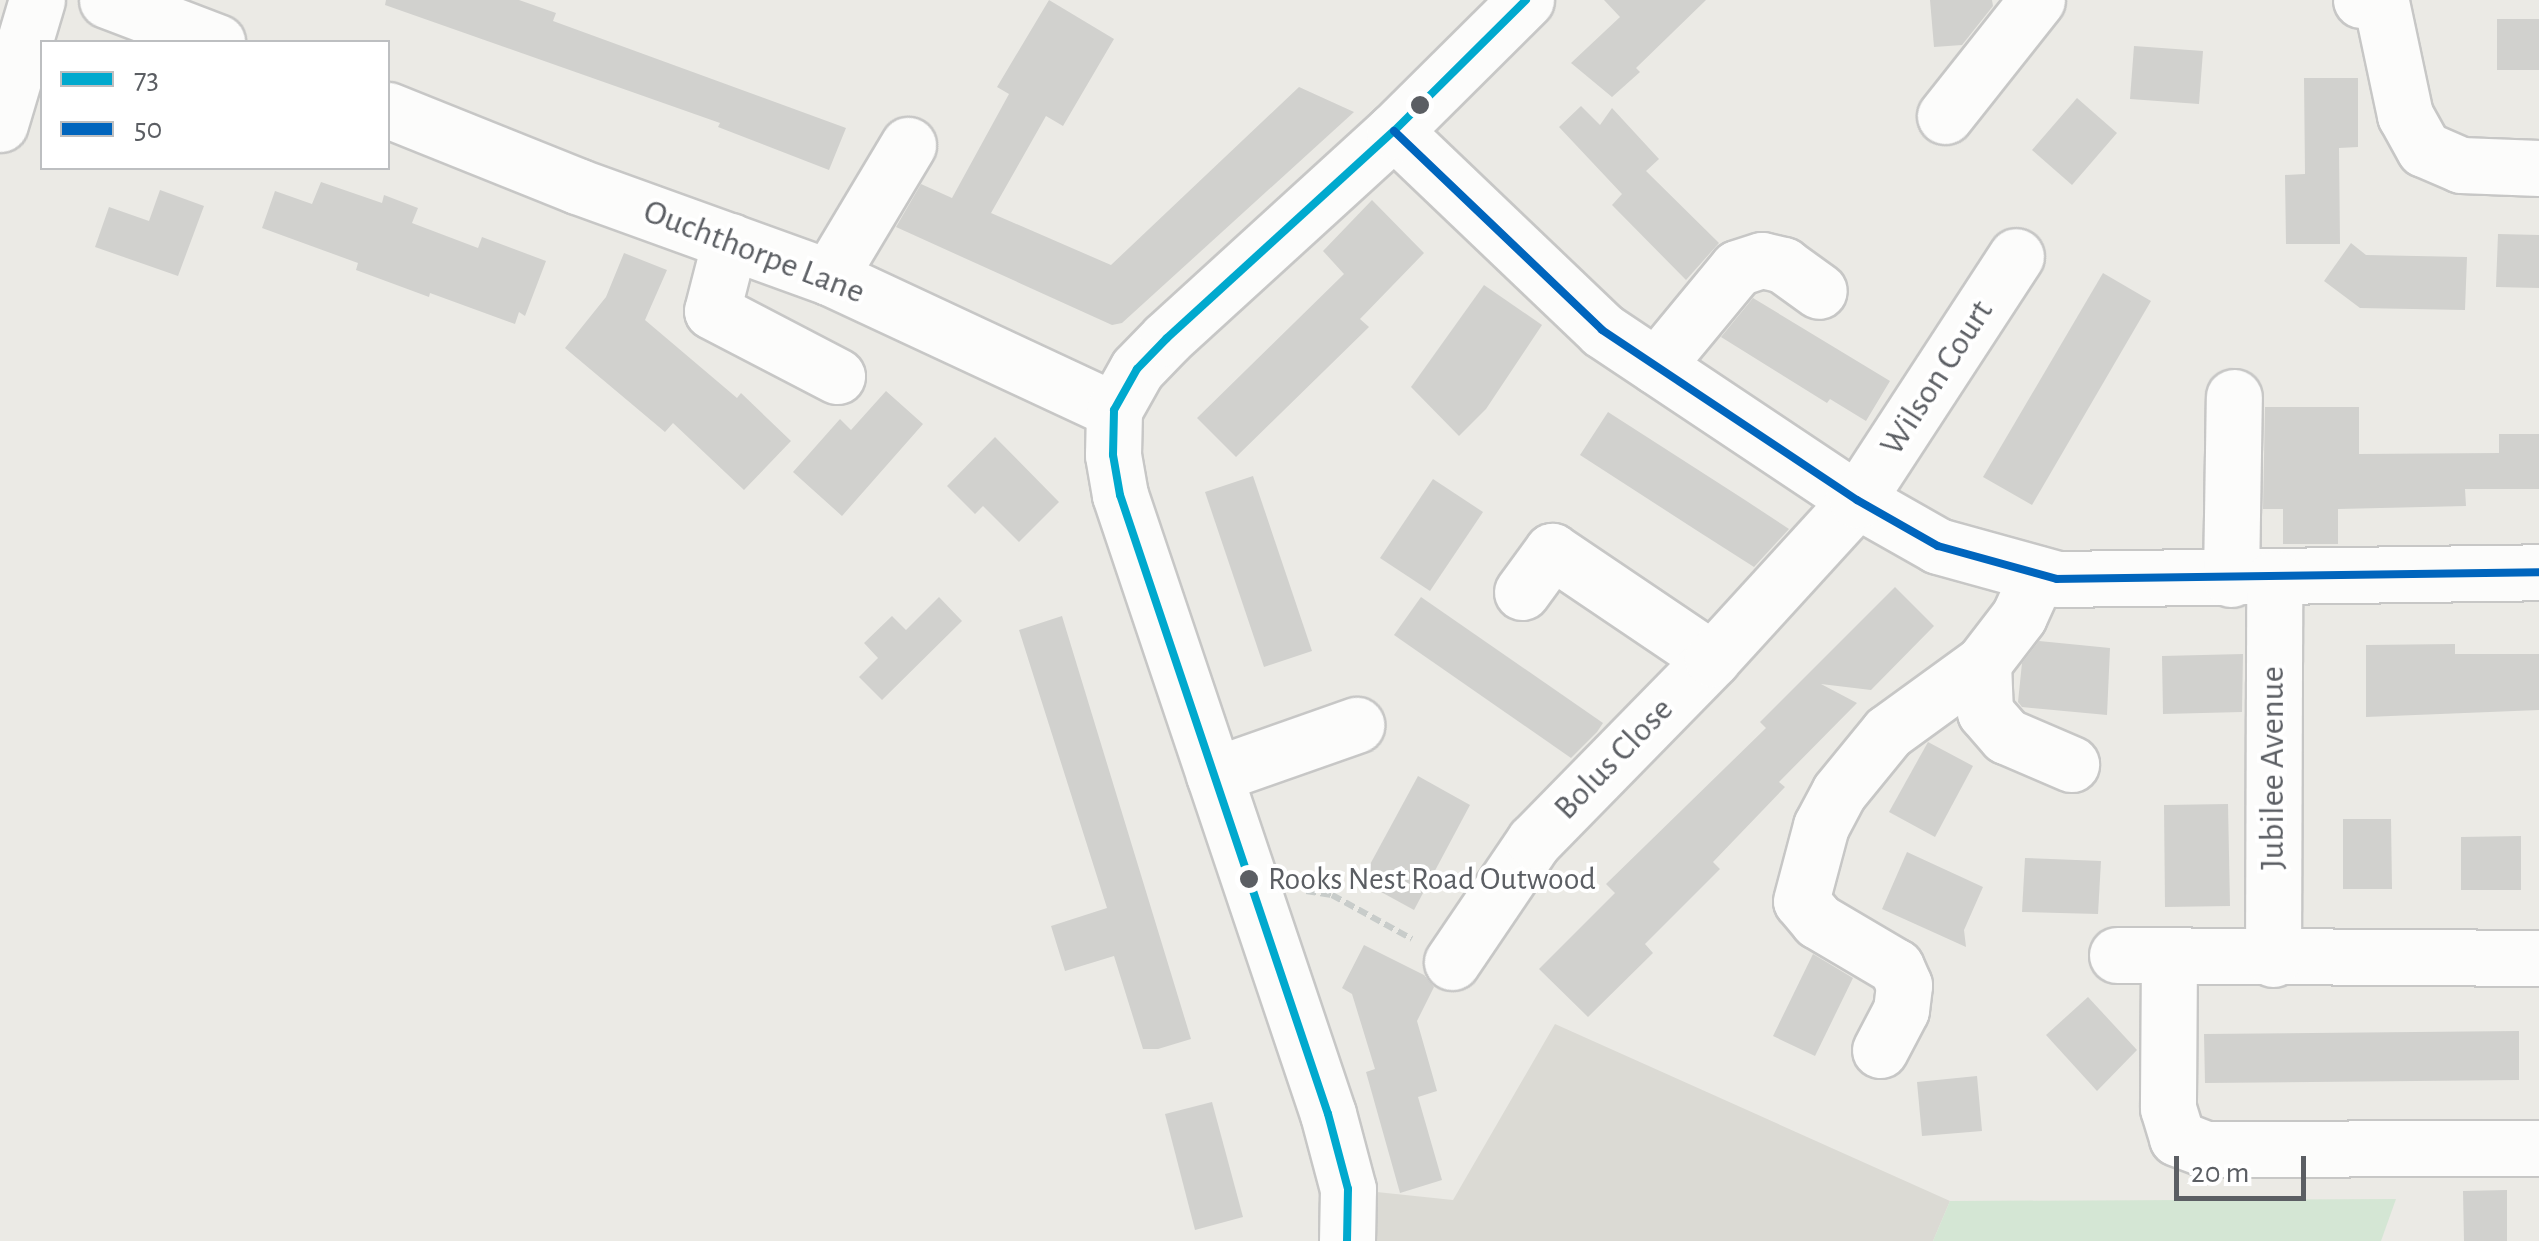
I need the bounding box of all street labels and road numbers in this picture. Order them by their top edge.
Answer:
street label: Ouchthorpe Lane [637,191,871,313]
street label: Wilson Court [1871,292,2003,464]
street label: Jubilee Avenue [2252,666,2294,870]
street label: Bolus Close [1545,689,1683,829]

